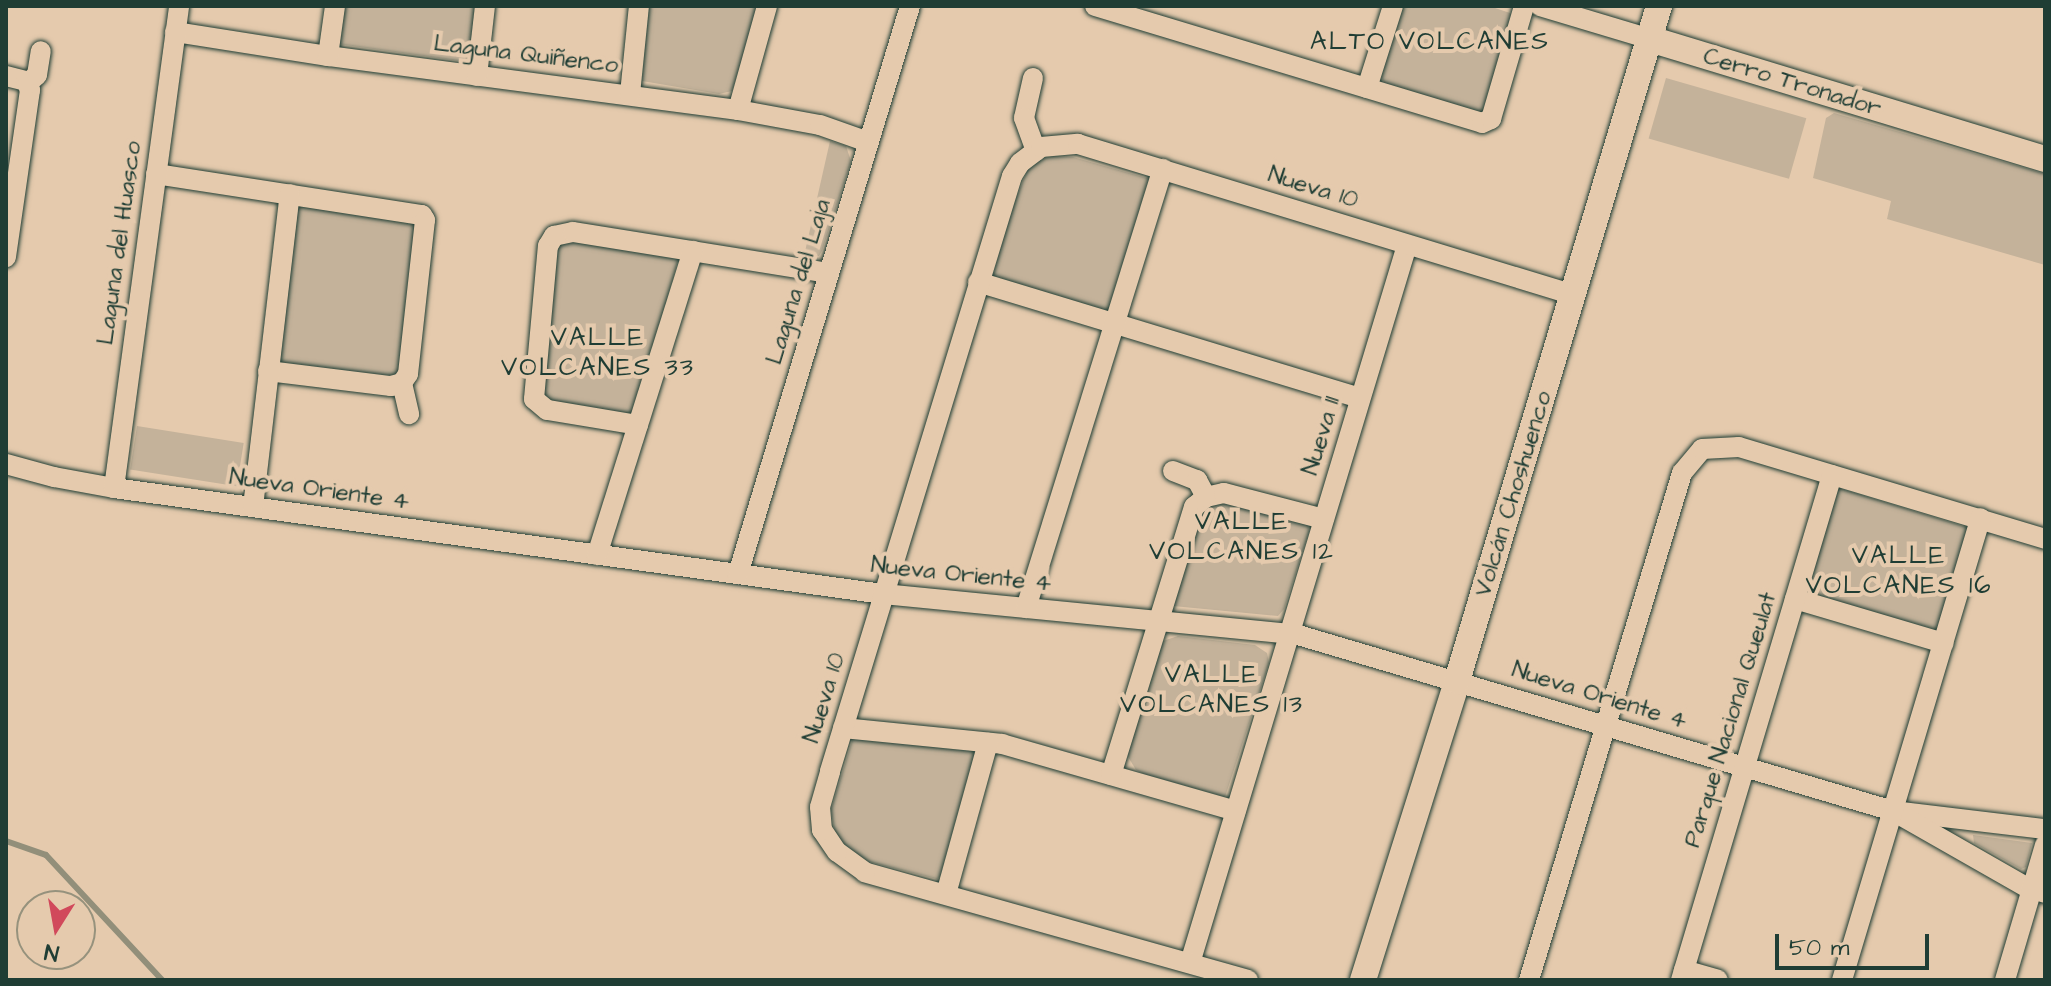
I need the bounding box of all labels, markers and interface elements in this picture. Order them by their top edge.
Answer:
district label: ALTO VOLCANES [1310,26,1550,58]
street label: Laguna Quiñenco [432,29,620,81]
street label: Cerro Tronador [1700,42,1884,124]
street label: Laguna del Huasco [91,139,149,347]
street label: Nueva 10 [1264,161,1362,215]
street label: Laguna del Laja [760,196,838,368]
district label: VALLE VOLCANES 33 [501,322,695,384]
street label: Volcán Choshuenco [1469,388,1559,600]
street label: Nueva 11 [1296,393,1348,479]
street label: Nueva Oriente 4 [227,463,411,517]
district label: VALLE VOLCANES 12 [1149,506,1335,568]
district label: VALLE VOLCANES 16 [1805,540,1993,602]
street label: Nueva Oriente 4 [869,551,1053,599]
street label: Parque Nacional Queulat [1678,589,1784,851]
street label: Nueva 10 [798,649,852,747]
street label: Nueva Oriente 4 [1508,656,1690,736]
district label: VALLE VOLCANES 13 [1120,659,1304,720]
north arrow [16,890,96,970]
scale bar [1779,918,1933,968]
text: 50 m [1789,931,1849,965]
text: N [42,936,61,969]

